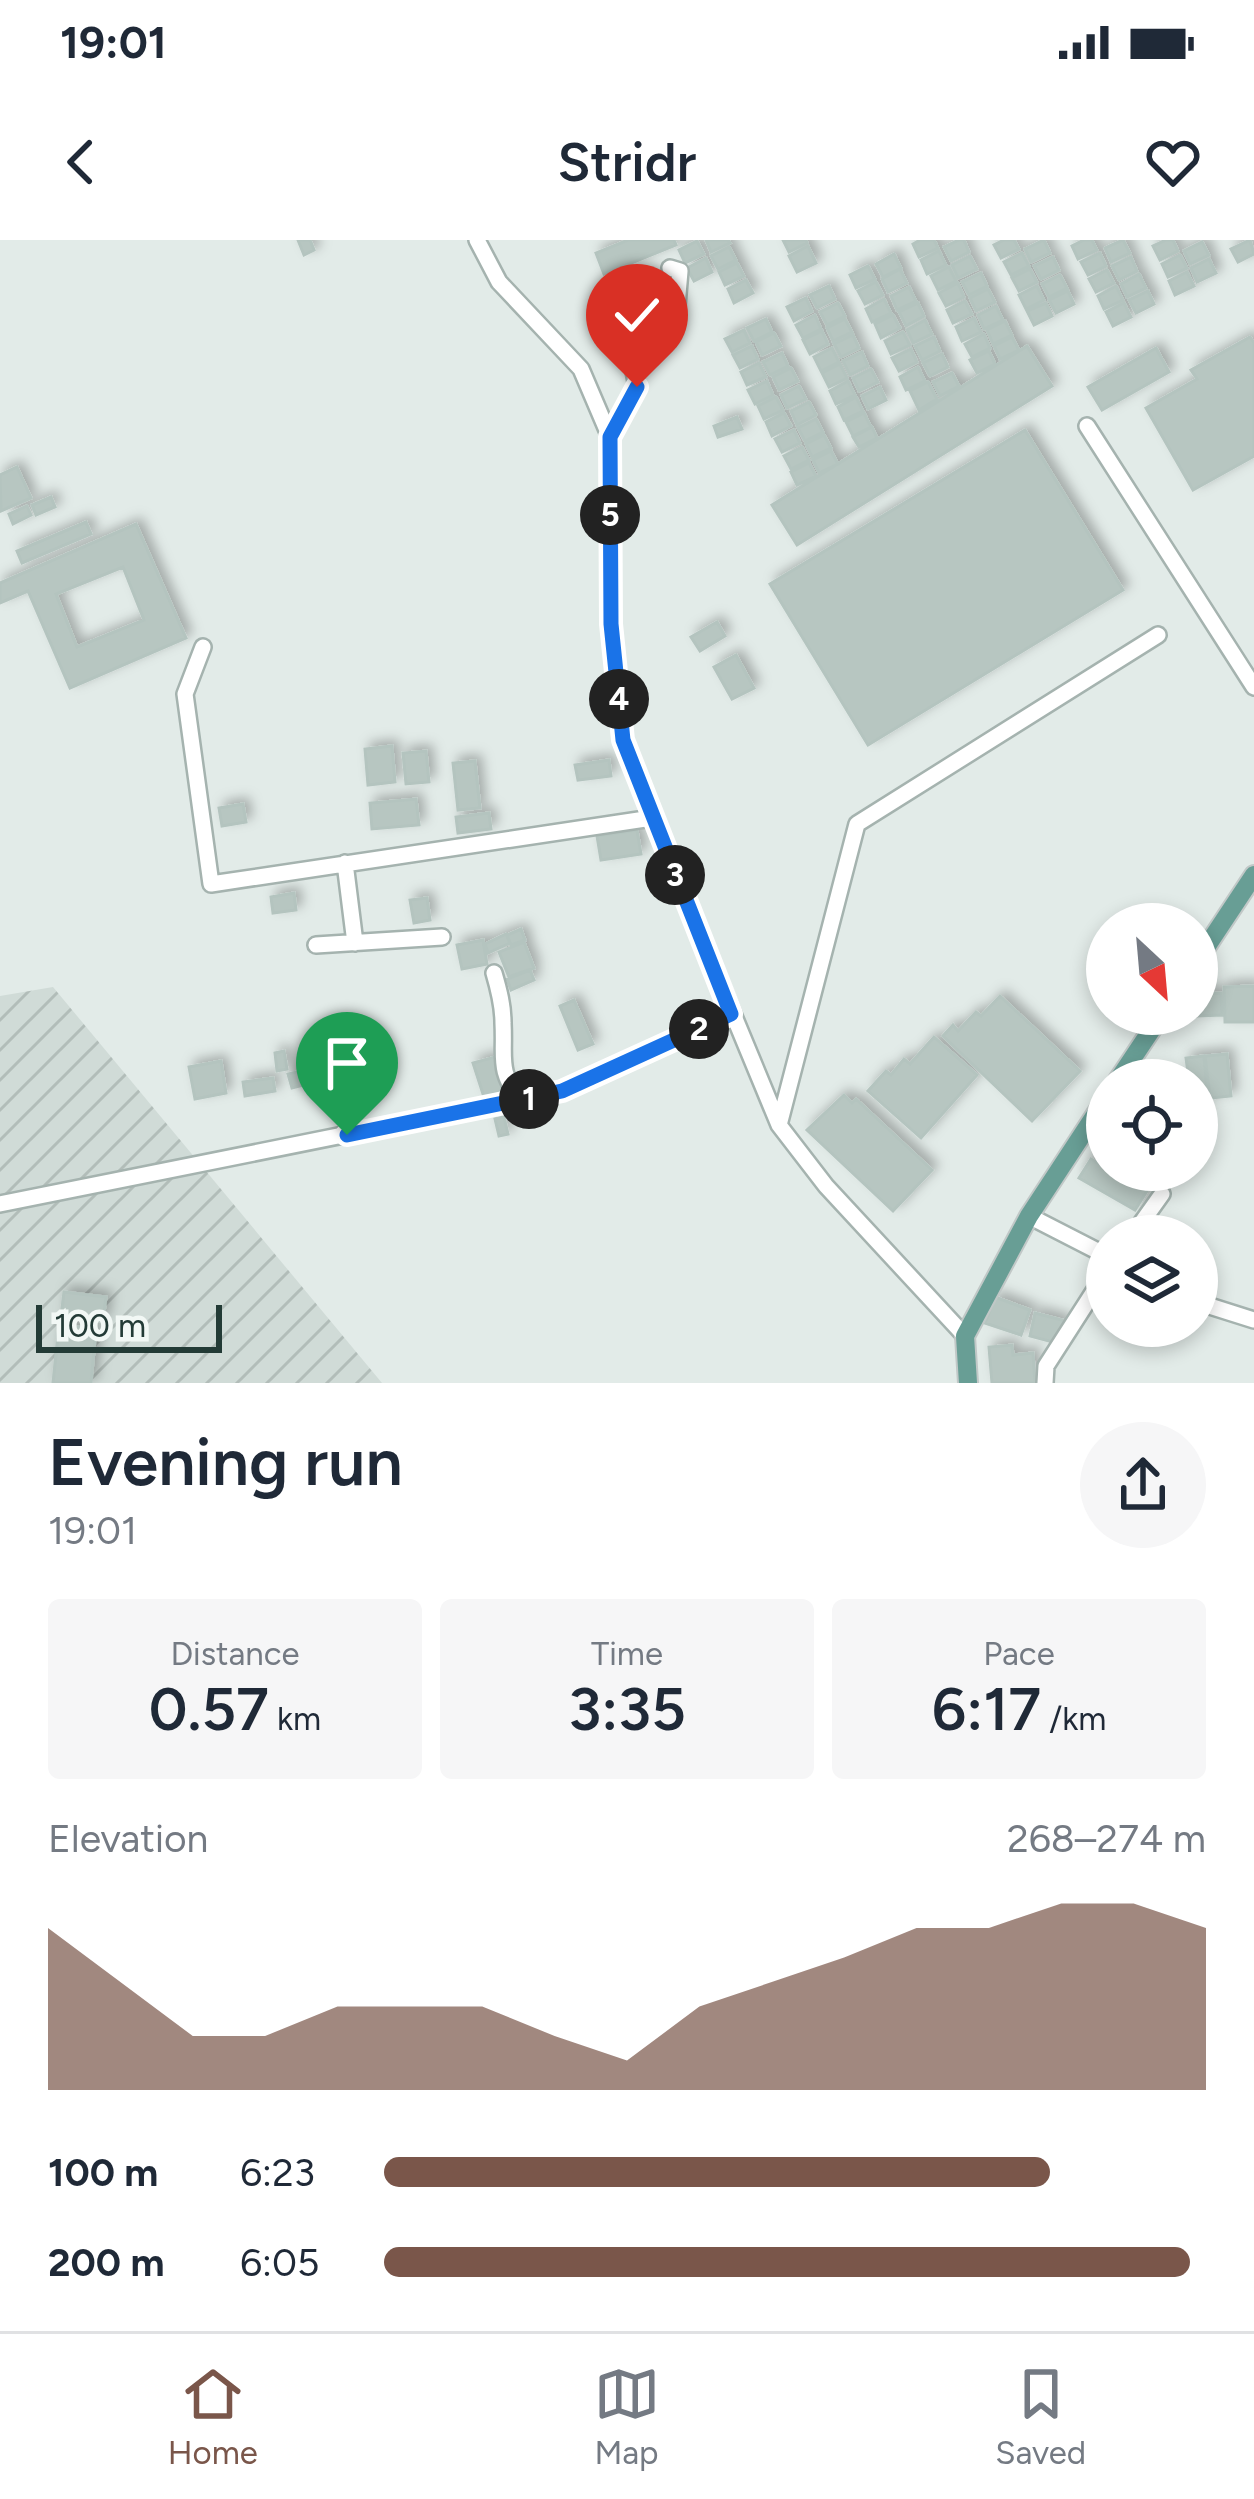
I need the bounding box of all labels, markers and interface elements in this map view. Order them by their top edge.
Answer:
text: 19:01 [60,15,167,69]
icon: back [48,129,114,195]
icon: heart [1140,129,1206,195]
text: Stridr [558,130,696,195]
pin [586,264,688,387]
icon: check [604,282,670,348]
pin: 5 [580,485,640,545]
text: 5 [600,495,620,534]
pin: 4 [589,669,649,729]
text: 4 [609,679,629,718]
pin: 3 [645,845,705,905]
text: 3 [666,855,684,894]
north arrow [1086,903,1218,1035]
map controls [1086,903,1218,1347]
pin: 2 [669,999,729,1059]
text: 2 [689,1009,709,1048]
pin [296,1012,398,1135]
icon: arrive [314,1030,380,1096]
button: locate [1086,1059,1218,1191]
pin: 1 [499,1069,559,1129]
text: 1 [522,1079,536,1118]
button: layers [1086,1215,1218,1347]
scale bar [36,1299,222,1352]
text: 100 m [54,1306,146,1345]
text: Evening run [48,1422,403,1502]
button: share [1080,1422,1206,1548]
text: 19:01 [48,1507,137,1554]
text: Distance [170,1634,300,1673]
text: Time [591,1634,663,1673]
text: Pace [983,1634,1055,1673]
text: 0.57 [149,1673,269,1745]
text: 3:35 [568,1673,686,1745]
text: 6:17 [932,1673,1041,1745]
text: km [269,1699,321,1738]
text: /km [1041,1699,1106,1738]
text: Elevation [48,1815,208,1862]
text: 268–274 m [1007,1815,1206,1862]
text: 100 m [48,2149,158,2196]
text: 6:23 [240,2149,315,2196]
text: 200 m [48,2239,164,2286]
text: 6:05 [240,2239,319,2286]
tab: Home [168,2361,258,2472]
tab: Map [594,2361,660,2472]
tab: Saved [995,2361,1086,2472]

